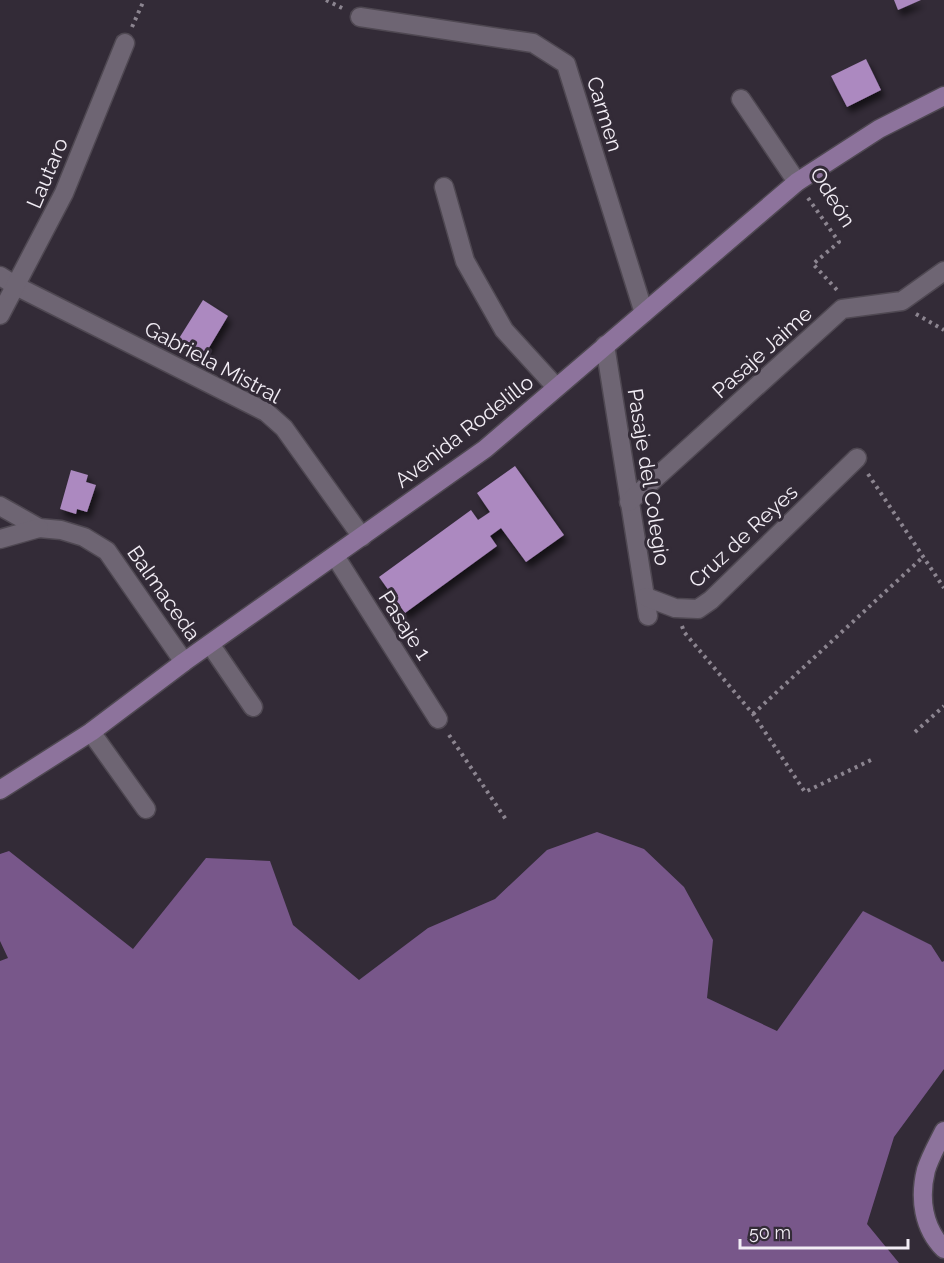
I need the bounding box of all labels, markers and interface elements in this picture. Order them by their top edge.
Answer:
street label: Carmen [582,73,628,155]
street label: Lautaro [21,134,73,212]
street label: Odeón [805,162,861,232]
street label: Pasaje Jaime [707,301,817,403]
street label: Gabriela Mistral [141,316,286,409]
street label: Avenida Rodelillo [390,369,538,493]
street label: Pasaje del Colegio [623,387,675,567]
street label: Cruz de Reyes [683,479,803,593]
street label: Balmaceda [122,541,206,645]
street label: Pasaje 1 [373,586,437,664]
scale bar [740,1212,908,1250]
text: 50 m [749,1222,791,1243]

